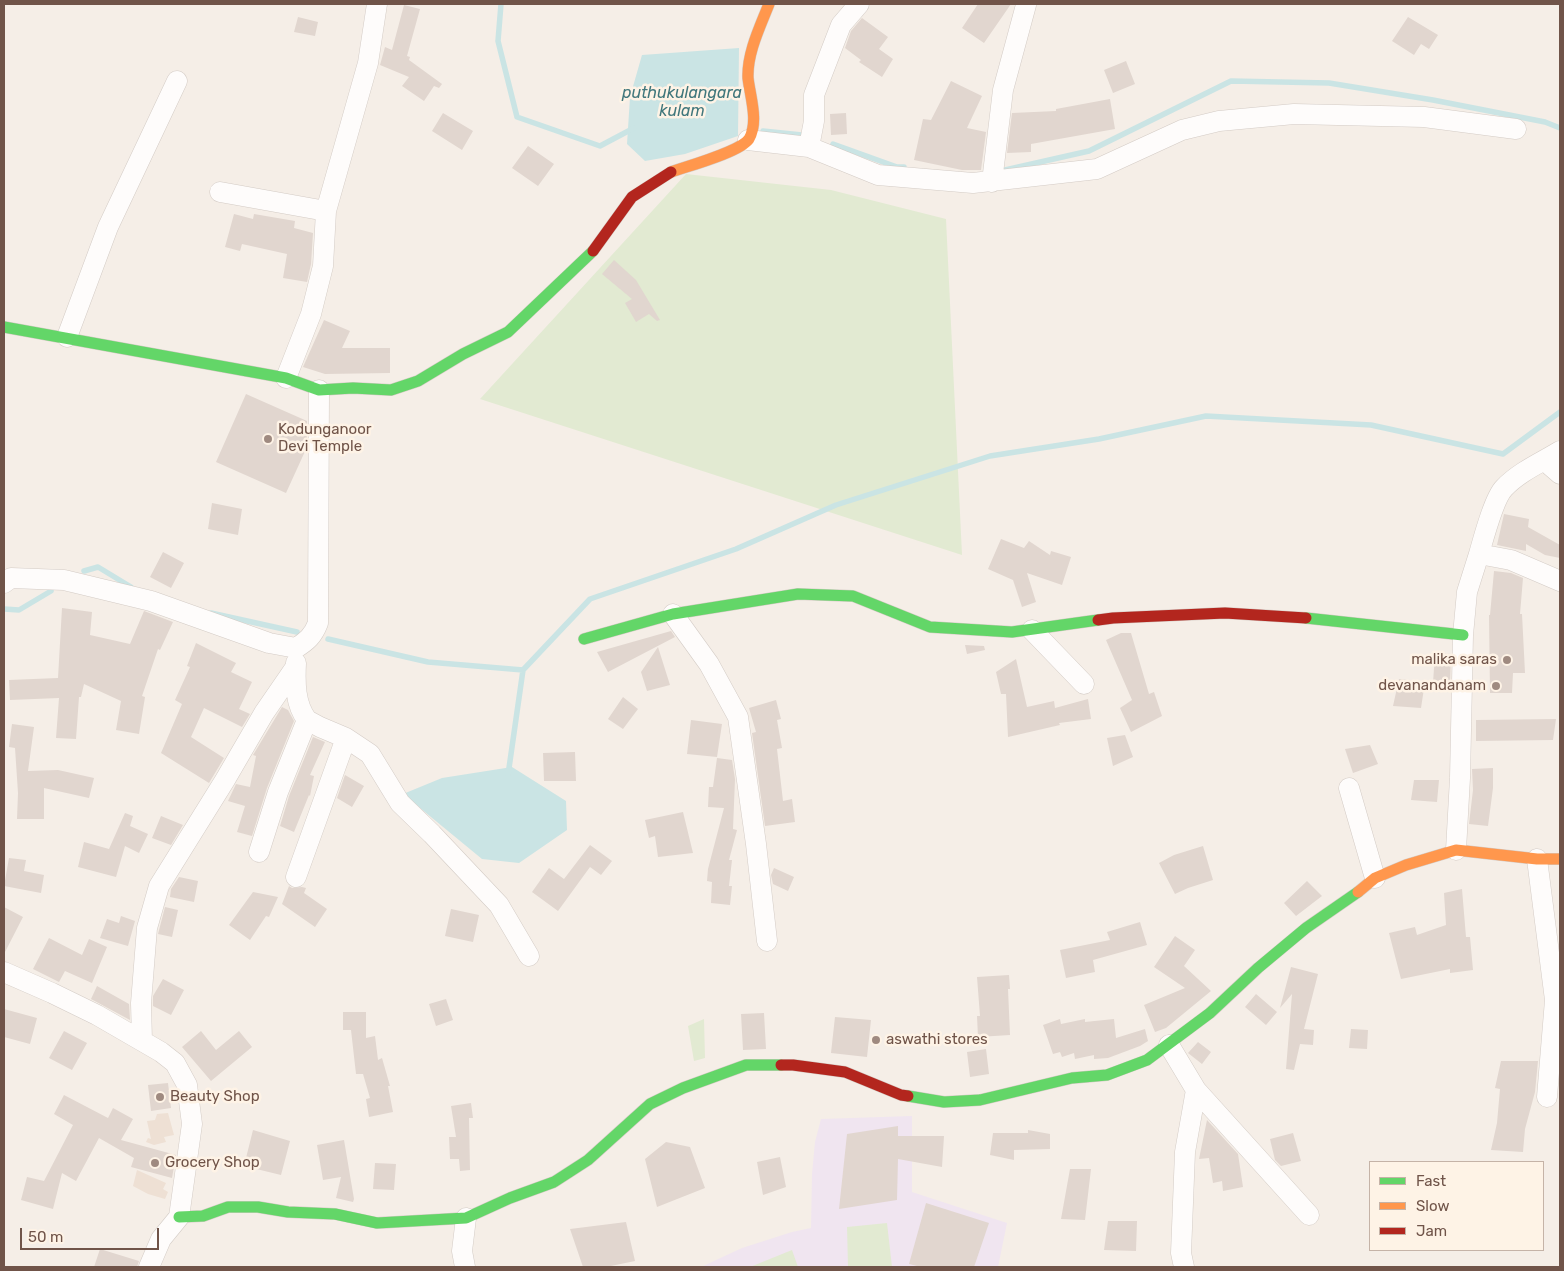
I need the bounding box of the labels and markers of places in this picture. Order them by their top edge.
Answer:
place label: Kodunganoor Devi Temple [278,421,371,456]
marker: Kodunganoor Devi Temple [262,433,274,445]
place label: malika saras [1411,651,1497,669]
marker: malika saras [1501,654,1513,666]
place label: devanandanam [1378,677,1486,695]
marker: devanandanam [1490,680,1502,692]
place label: aswathi stores [886,1031,988,1049]
marker: aswathi stores [870,1034,882,1046]
place label: Beauty Shop [170,1088,260,1106]
marker: Beauty Shop [154,1091,166,1103]
place label: Grocery Shop [165,1154,260,1172]
marker: Grocery Shop [149,1157,161,1169]

